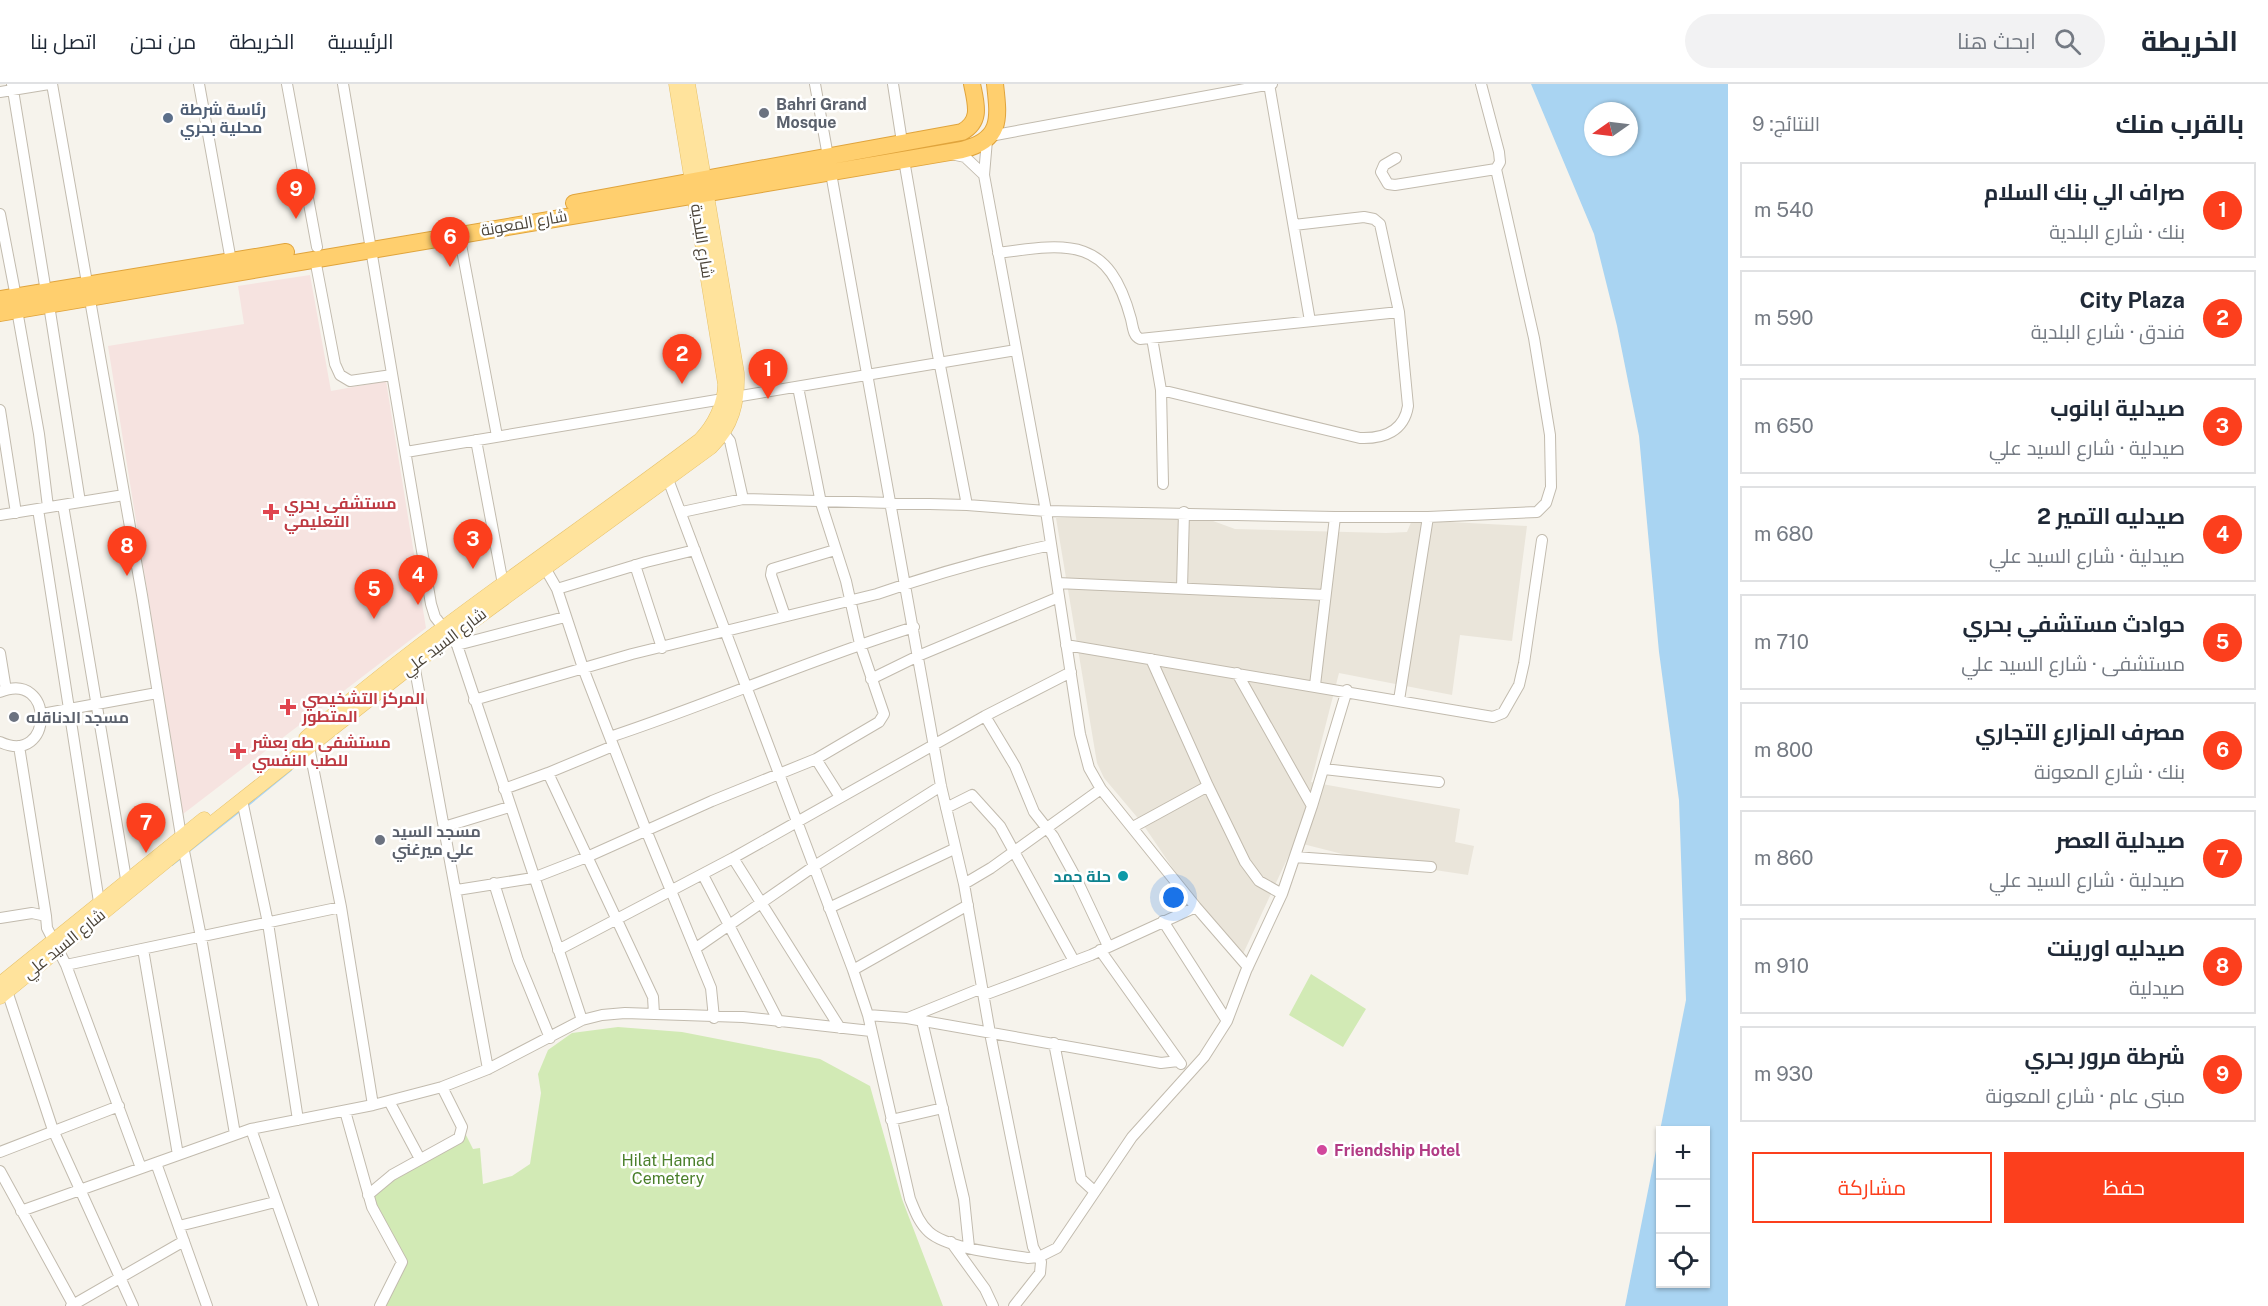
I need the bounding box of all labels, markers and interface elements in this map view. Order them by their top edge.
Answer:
search box [1685,14,2105,68]
text: الخريطة [2141,24,2238,57]
icon: search [2051,25,2084,58]
text: ابحث هنا [1957,28,2036,54]
text: اتصل بنا [30,29,97,54]
text: من نحن [130,29,196,54]
text: الخريطة [229,29,295,54]
text: الرئيسية [328,29,394,54]
place label: Bahri Grand Mosque [776,95,867,132]
place label: رئاسة شرطة محلية بحري [180,100,266,140]
north arrow [1584,102,1638,156]
marker: Bahri Grand Mosque [757,106,771,120]
text: بالقرب منك [2115,108,2244,139]
marker: رئاسة شرطة محلية بحري [161,111,175,125]
text: النتائج: 9 [1752,112,1820,136]
pin: 9 [276,170,316,219]
text: صراف الي بنك السلام [1984,179,2185,205]
text: 540 m [1754,198,1814,222]
text: 1 [2218,198,2227,222]
street label: شارع البلدية [685,202,717,280]
street label: شارع المعونة [479,206,569,242]
pin: 6 [430,218,470,267]
text: بنك · شارع البلدية [2049,220,2185,244]
text: City Plaza [2079,287,2185,313]
text: 590 m [1754,306,1814,330]
text: 2 [2216,306,2229,330]
text: فندق · شارع البلدية [2031,320,2185,344]
pin: 2 [662,334,702,384]
pin: 1 [748,350,788,399]
text: صيدلية ابانوب [2050,395,2185,421]
text: 650 m [1754,414,1814,438]
text: 3 [2216,414,2229,438]
text: صيدلية · شارع السيد علي [1989,436,2185,460]
place label: مستشفى بحري التعليمي [284,494,397,534]
marker: مستشفى بحري التعليمي [262,503,280,521]
text: صيدليه التمير 2 [2037,503,2185,529]
pin: 3 [454,520,492,569]
text: 680 m [1754,522,1814,546]
text: 4 [2216,522,2229,546]
pin: 8 [108,526,146,576]
text: صيدلية · شارع السيد علي [1989,544,2185,568]
pin: 4 [398,556,438,605]
pin: 5 [354,570,394,619]
street label: شارع السيد علي [398,604,492,683]
text: حوادث مستشفي بحري [1963,611,2185,637]
text: 710 m [1754,630,1809,654]
text: 5 [2216,630,2229,654]
text: مستشفى · شارع السيد علي [1961,652,2185,676]
place label: المركز التشخيصي المتطور [301,689,425,726]
marker: المركز التشخيصي المتطور [279,698,297,716]
place label: مسجد الدناقله [26,708,129,727]
marker: مسجد الدناقله [7,710,21,724]
text: مصرف المزارع التجاري [1975,719,2185,745]
place label: مستشفى طه بعشر للطب النفسي [251,733,391,773]
text: 800 m [1754,738,1813,762]
text: 6 [2216,738,2229,762]
marker: مستشفى طه بعشر للطب النفسي [229,742,247,760]
text: بنك · شارع المعونة [2034,760,2185,784]
pin: 7 [126,804,166,853]
place label: مسجد السيد علي ميرغني [392,822,481,862]
text: صيدلية العصر [2056,827,2185,853]
marker: مسجد السيد علي ميرغني [373,833,387,847]
text: 860 m [1754,846,1814,870]
text: 7 [2216,846,2229,870]
place label: حلة حمد [1053,867,1111,886]
text: صيدلية · شارع السيد علي [1989,868,2185,892]
marker: حلة حمد [1116,869,1130,883]
your location [1159,883,1188,912]
street label: شارع السيد علي [19,905,112,986]
text: صيدليه اورينت [2047,935,2185,961]
text: 910 m [1754,954,1809,978]
text: 8 [2216,954,2229,978]
text: صيدلية [2129,976,2185,1000]
text: شرطة مرور بحري [2025,1043,2185,1069]
text: 930 m [1754,1062,1813,1086]
text: 9 [2216,1062,2229,1086]
text: مبنى عام · شارع المعونة [1986,1084,2185,1108]
map controls [1656,1126,1710,1288]
button: + [1656,1126,1710,1180]
place label: Friendship Hotel [1334,1141,1461,1160]
marker: Friendship Hotel [1315,1143,1329,1157]
park label: Hilat Hamad Cemetery [622,1151,714,1188]
button: مشاركة [1752,1152,1992,1223]
button: حفظ [2004,1152,2244,1223]
button: − [1656,1180,1710,1234]
button: locate [1656,1234,1710,1288]

